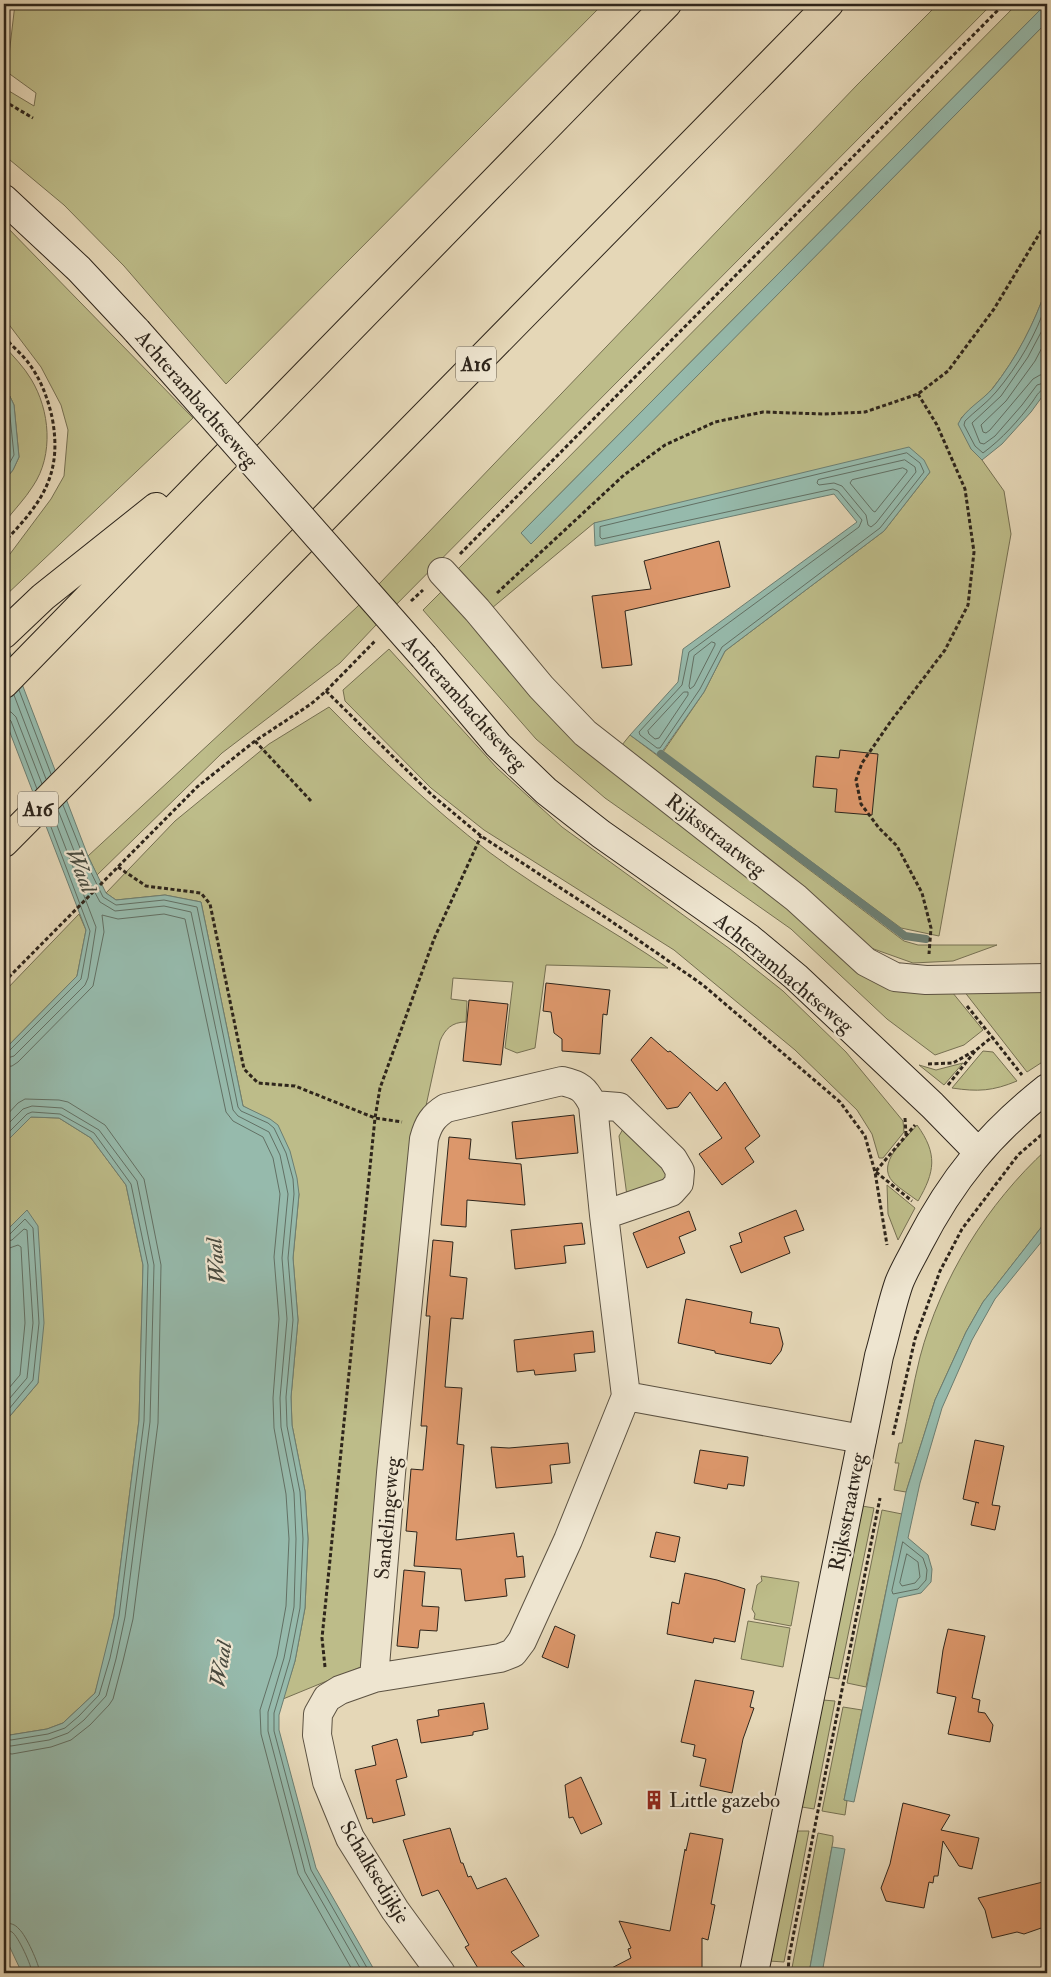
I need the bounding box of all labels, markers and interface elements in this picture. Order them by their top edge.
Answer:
street label: Achterambachtseweg [129,324,264,474]
road number: A16 [456,346,496,382]
street label: Achterambachtseweg [396,629,533,777]
street label: Rijksstraatweg [660,788,772,883]
road number: A16 [18,792,58,826]
water label: Waal [59,844,103,899]
street label: Achterambachtseweg [708,906,859,1040]
water label: Waal [200,1235,232,1285]
street label: Rijksstraatweg [823,1450,872,1574]
street label: Sandelingeweg [369,1455,406,1581]
water label: Waal [204,1638,239,1689]
place label: Little gazebo [669,1787,780,1814]
building icon: Little gazebo [643,1789,665,1811]
street label: Schalksedijkje [333,1816,416,1929]

